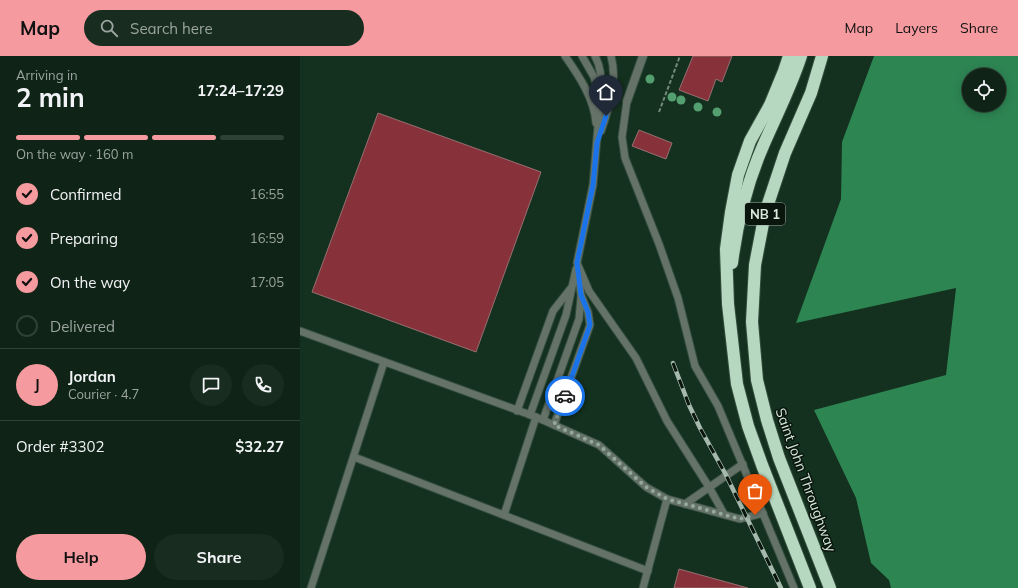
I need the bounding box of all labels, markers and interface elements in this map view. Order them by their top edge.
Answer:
search box [84,10,364,46]
text: Map [20,16,60,40]
icon: search [98,17,120,39]
text: Search here [130,19,213,38]
text: Map [844,19,873,37]
text: Layers [895,19,938,37]
text: Share [960,19,998,37]
text: Arriving in [16,67,78,83]
map controls [962,68,1006,112]
button: locate [962,68,1006,112]
pin [589,75,623,116]
text: 2 min [16,81,85,114]
text: 17:24–17:29 [197,81,284,100]
icon: home [595,81,617,103]
text: On the way · 160 m [16,146,133,162]
icon: check [16,183,38,205]
text: Confirmed [50,185,121,204]
text: 16:55 [250,186,284,202]
road number: NB 1 [745,203,785,225]
icon: check [16,227,38,249]
text: Preparing [50,229,118,248]
text: 16:59 [250,230,284,246]
icon: check [16,271,38,293]
text: On the way [50,273,130,292]
text: 17:05 [250,274,284,290]
text: Delivered [50,317,115,336]
button: chat [190,364,232,406]
button: phone [242,364,284,406]
text: Jordan [68,367,116,386]
text: J [34,375,40,394]
courier [545,376,585,416]
icon: car [554,385,576,407]
text: Courier · 4.7 [68,386,139,402]
street label: Saint John Throughway [772,406,841,555]
text: Order #3302 [16,437,104,456]
text: $32.27 [235,437,284,456]
pin [738,474,772,515]
icon: bag [744,480,766,502]
button: Help [16,534,146,580]
button: Share [154,534,284,580]

